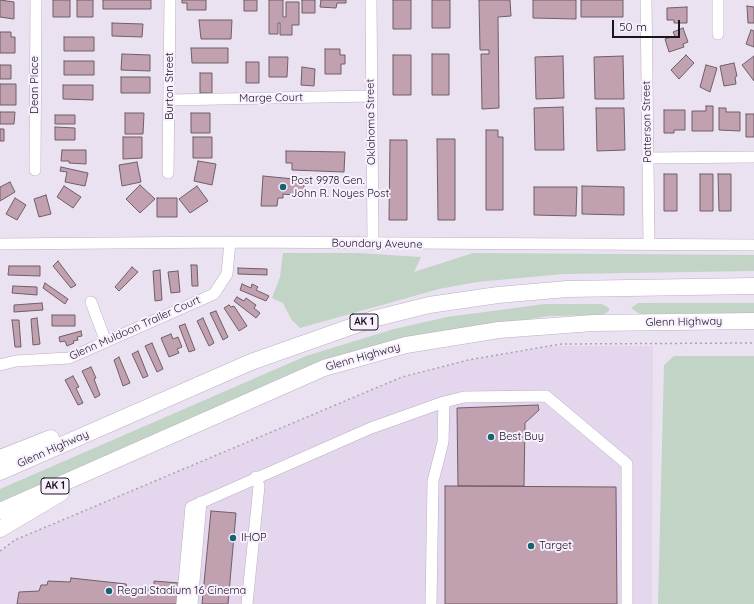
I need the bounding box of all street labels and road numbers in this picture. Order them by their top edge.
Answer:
street label: Burton Street [163,52,177,120]
street label: Dean Place [28,56,42,114]
street label: Oklahoma Street [364,79,378,165]
street label: Patterson Street [640,81,654,163]
street label: Marge Court [239,91,303,105]
street label: Boundary Aveune [331,237,423,251]
street label: Glenn Muldoon Trailer Court [67,293,203,363]
road number: AK 1 [350,314,378,330]
street label: Glenn Highway [646,315,722,329]
street label: Glenn Highway [324,340,402,374]
street label: Glenn Highway [15,427,91,471]
road number: AK 1 [41,478,69,494]

